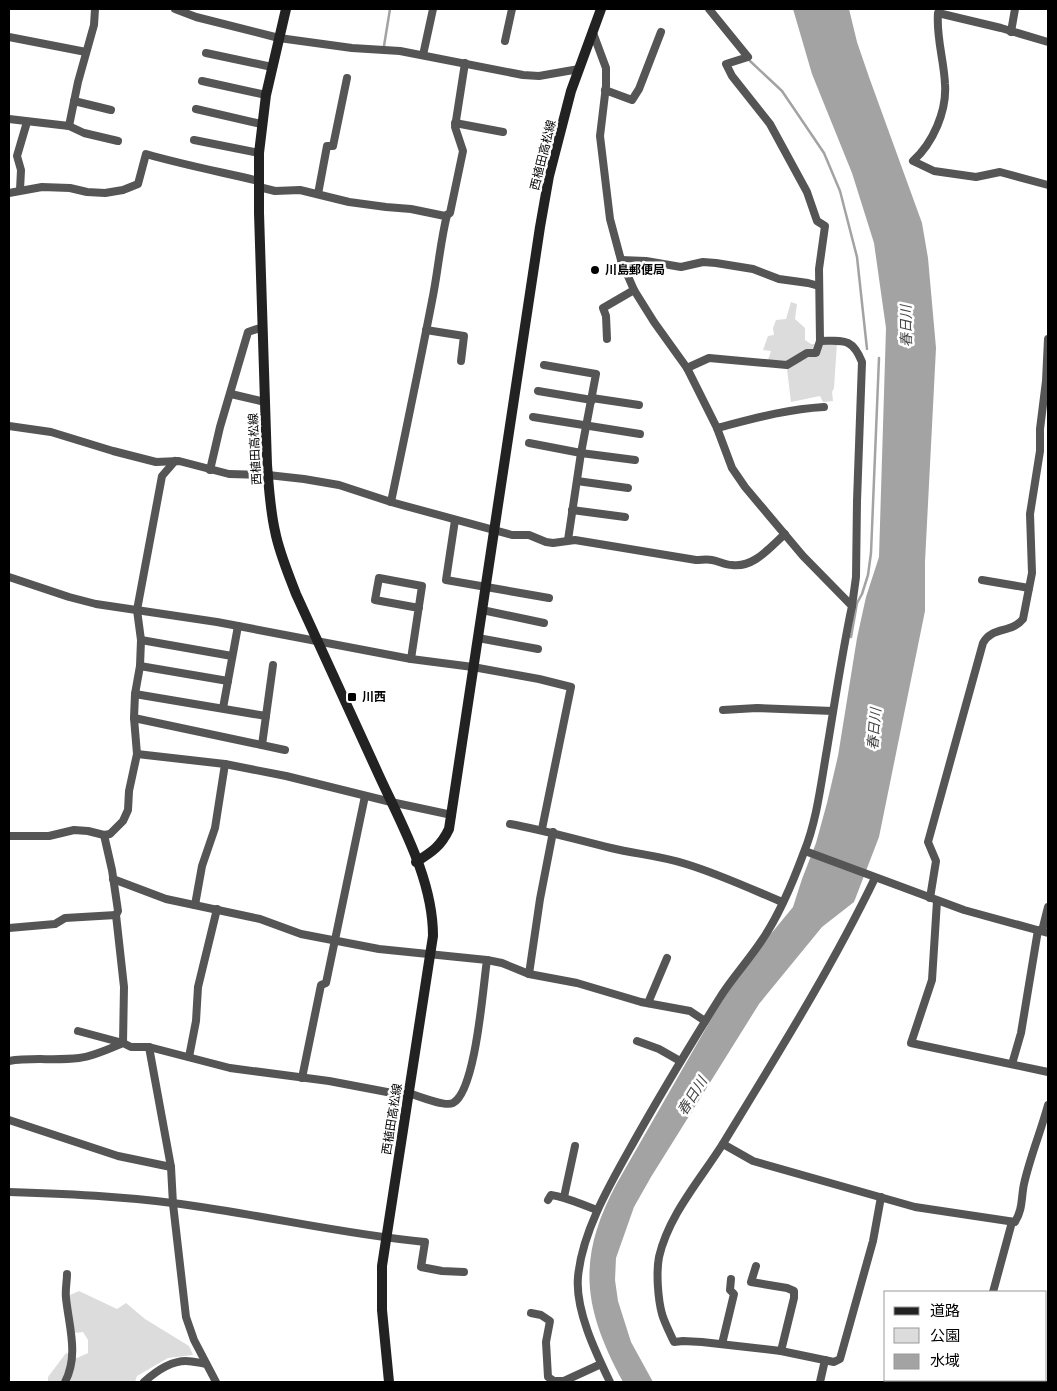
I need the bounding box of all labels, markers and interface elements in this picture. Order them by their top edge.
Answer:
street label: 西植田高松線 [527,118,559,192]
place label: 川島郵便局 [605,262,665,278]
marker: 川島郵便局 [589,264,601,276]
water label: 春日川 [897,303,915,347]
street label: 西植田高松線 [245,413,265,485]
place label: 川西 [362,689,386,705]
marker: 川西 [346,691,358,703]
water label: 春日川 [863,705,885,751]
water label: 春日川 [673,1072,712,1119]
street label: 西植田高松線 [378,1082,406,1156]
legend [884,1291,1047,1381]
text: 道路 [930,1301,960,1321]
text: 公園 [930,1326,960,1346]
text: 水域 [930,1351,960,1371]

